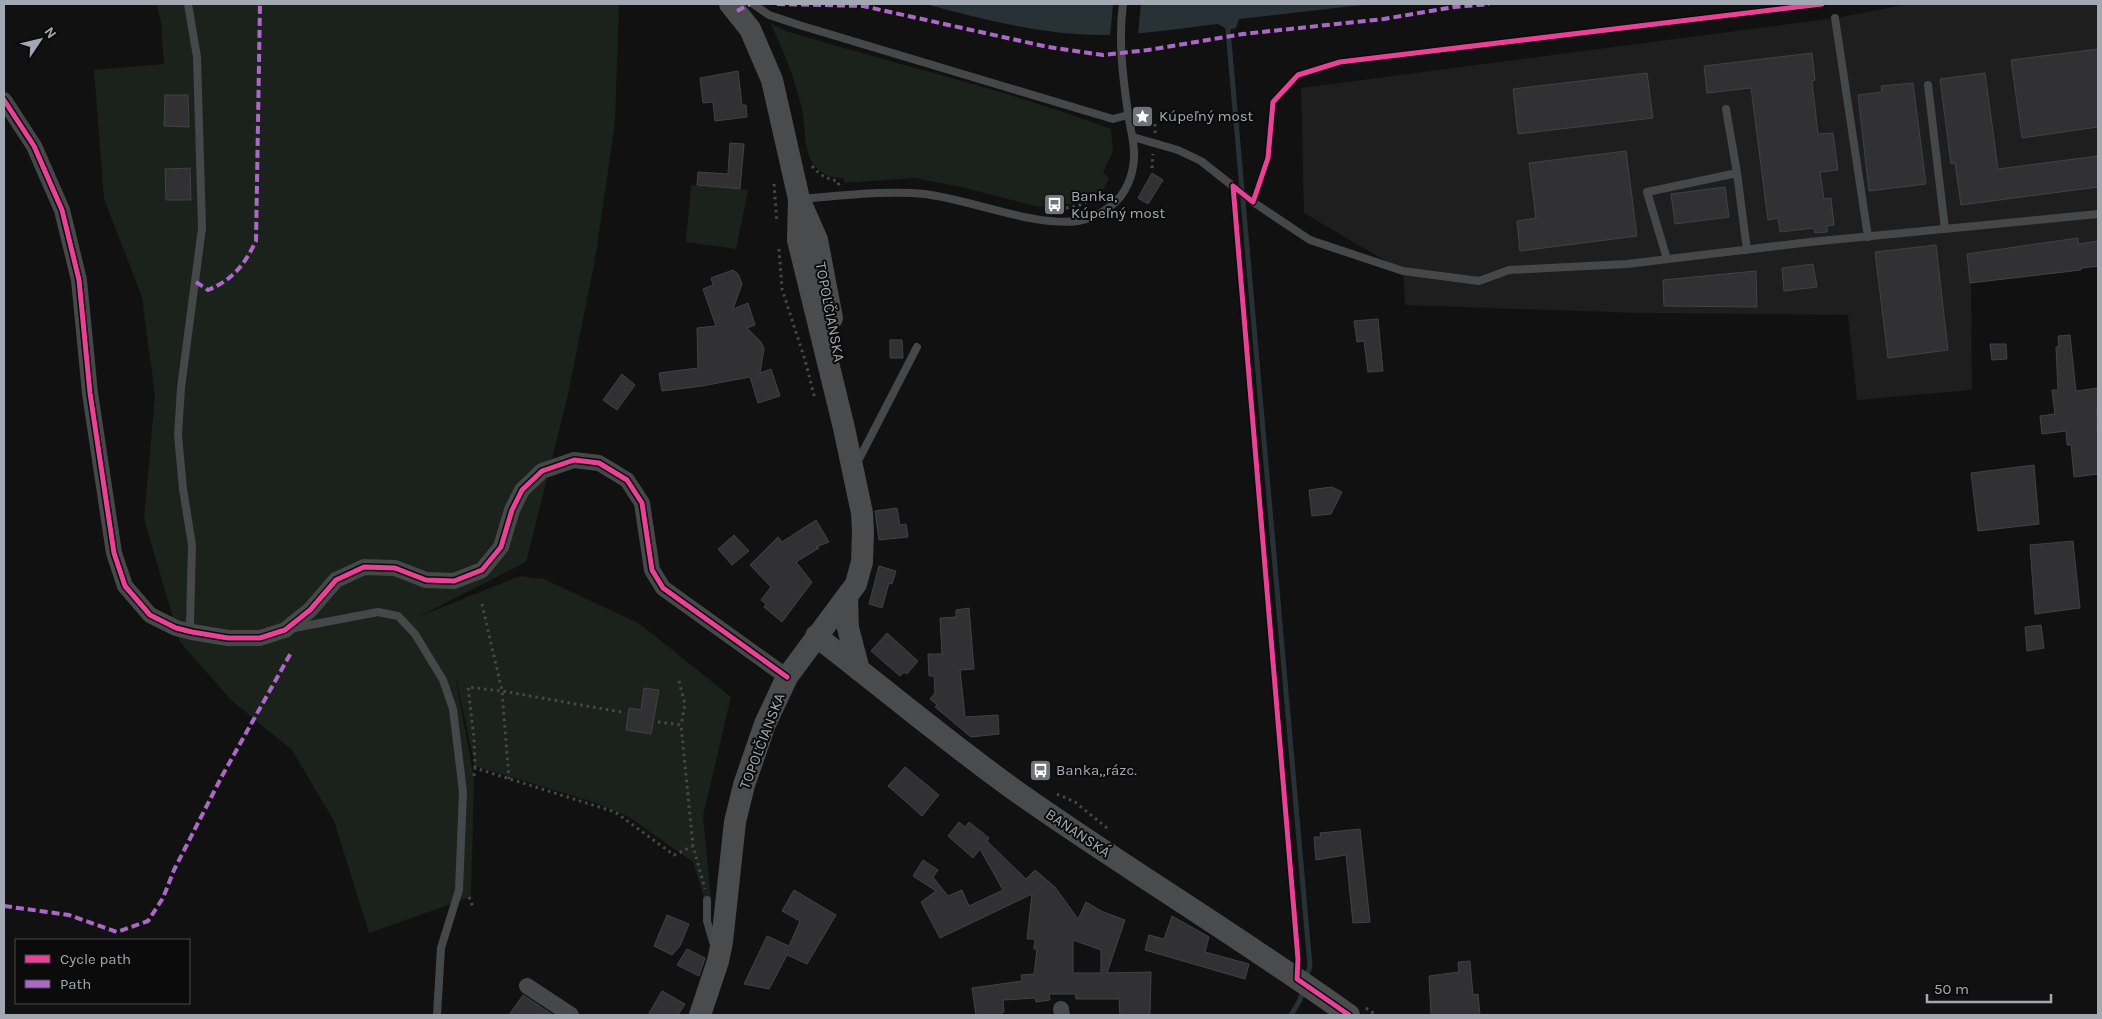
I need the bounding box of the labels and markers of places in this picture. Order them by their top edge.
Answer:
place icon: Kúpeľný most [1131,104,1155,128]
place label: Kúpeľný most [1159,107,1254,125]
place label: Banka, Kúpeľný most [1071,187,1166,222]
bus stop icon: Banka, Kúpeľný most [1043,193,1067,217]
bus stop icon: Banka,,rázc. [1028,758,1052,782]
place label: Banka,,rázc. [1056,761,1137,779]

